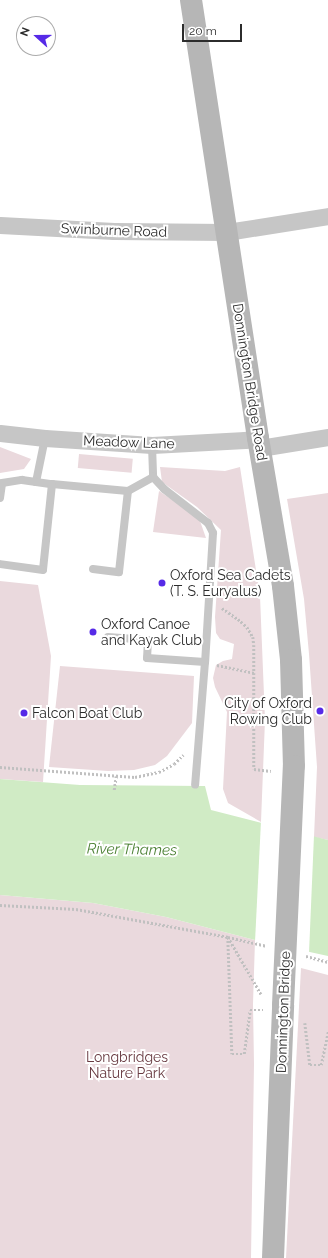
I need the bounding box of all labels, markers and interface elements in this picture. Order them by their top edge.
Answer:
north arrow [16,16,56,56]
scale bar [184,16,244,42]
text: 20 m [189,24,217,38]
text: N [18,26,33,38]
street label: Swinburne Road [61,220,167,240]
street label: Donnington Bridge Road [229,302,271,462]
street label: Meadow Lane [83,432,175,452]
place label: Oxford Sea Cadets (T. S. Euryalus) [170,567,291,600]
marker: Oxford Sea Cadets (T. S. Euryalus) [157,578,167,588]
place label: Oxford Canoe and Kayak Club [101,616,202,648]
marker: Oxford Canoe and Kayak Club [88,627,98,637]
place label: City of Oxford Rowing Club [224,695,312,728]
place label: Falcon Boat Club [32,705,142,721]
marker: City of Oxford Rowing Club [315,706,325,716]
marker: Falcon Boat Club [19,708,29,718]
water label: River Thames [86,840,178,860]
street label: Donnington Bridge [272,951,294,1073]
park label: Longbridges Nature Park [86,1049,168,1082]

